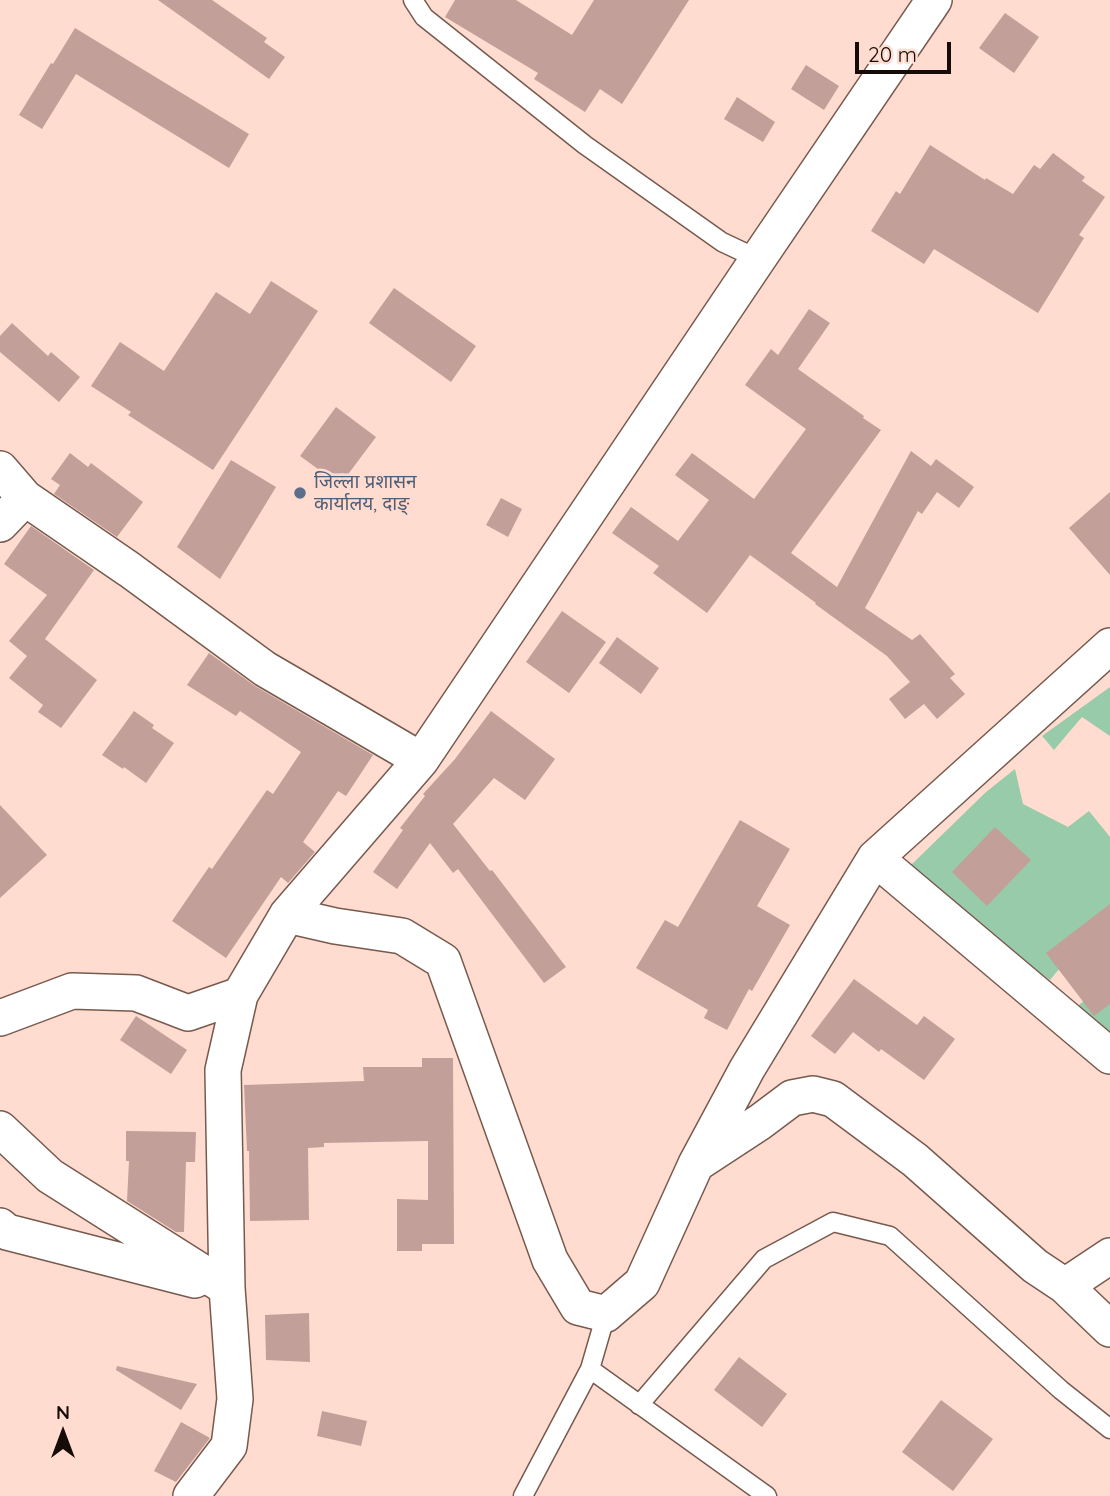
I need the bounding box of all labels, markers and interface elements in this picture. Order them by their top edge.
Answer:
scale bar [858,28,954,72]
text: 20 m [868,41,917,67]
place label: जिल्ला प्रशासन कार्यालय, दाङ् [314,471,417,515]
marker: जिल्ला प्रशासन कार्यालय, दाङ् [292,485,308,501]
north arrow [28,1398,98,1468]
text: N [56,1400,70,1424]

